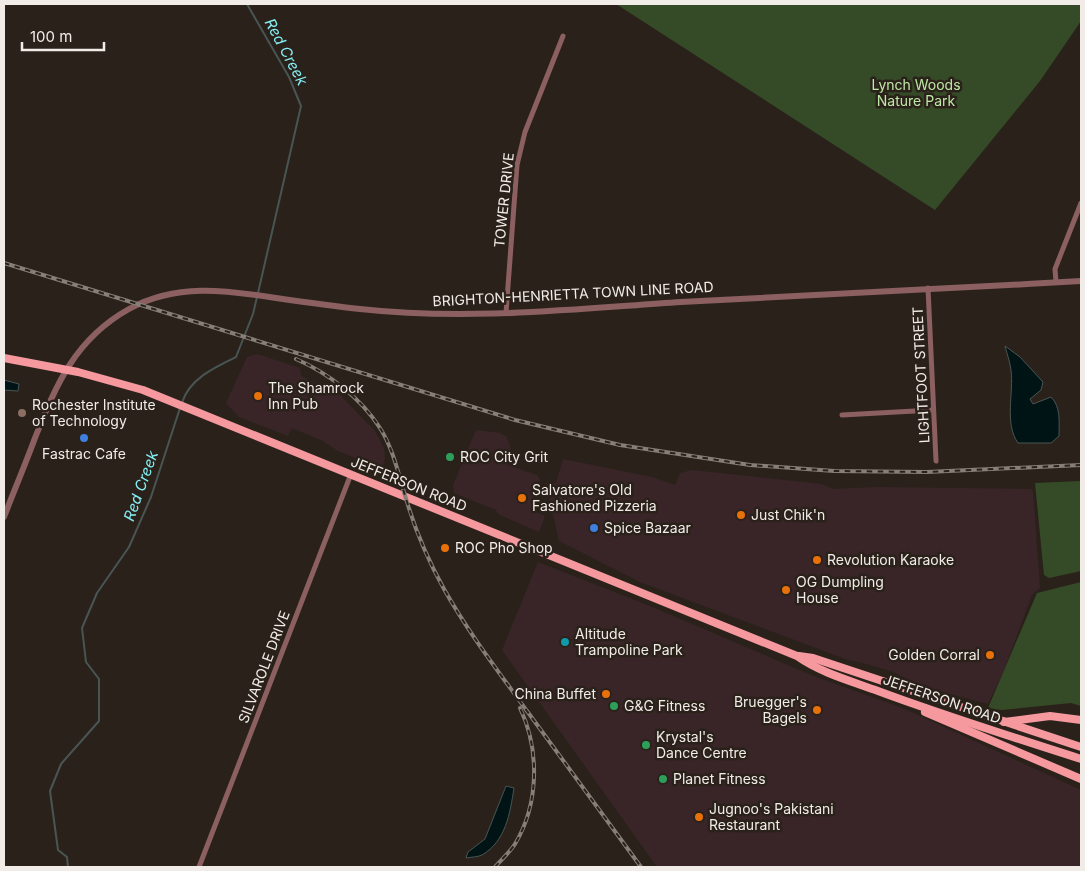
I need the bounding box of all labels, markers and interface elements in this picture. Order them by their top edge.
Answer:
water label: Red Creek [261,15,312,89]
scale bar [22,20,105,52]
text: 100 m [30,27,72,46]
park label: Lynch Woods Nature Park [871,76,961,109]
street label: TOWER DRIVE [490,152,517,248]
street label: BRIGHTON-HENRIETTA TOWN LINE ROAD [432,278,714,309]
street label: LIGHTFOOT STREET [908,306,933,444]
place label: The Shamrock Inn Pub [268,379,364,412]
marker: The Shamrock Inn Pub [252,390,264,402]
place label: Rochester Institute of Technology [32,396,156,429]
marker: Rochester Institute of Technology [16,407,28,419]
marker: Fastrac Cafe [78,432,90,444]
place label: Fastrac Cafe [42,445,126,462]
water label: Red Creek [119,447,162,524]
place label: ROC City Grit [460,448,548,465]
marker: ROC City Grit [444,451,456,463]
street label: JEFFERSON ROAD [349,453,470,515]
place label: Salvatore's Old Fashioned Pizzeria [532,481,657,514]
marker: Salvatore's Old Fashioned Pizzeria [516,492,528,504]
place label: Just Chik'n [751,506,825,523]
marker: Just Chik'n [735,509,747,521]
place label: Spice Bazaar [604,519,691,536]
marker: Spice Bazaar [588,522,600,534]
place label: ROC Pho Shop [455,539,553,556]
marker: ROC Pho Shop [439,542,451,554]
place label: Revolution Karaoke [827,551,954,568]
marker: Revolution Karaoke [811,554,823,566]
place label: OG Dumpling House [796,573,884,606]
marker: OG Dumpling House [780,584,792,596]
street label: SILVAROLE DRIVE [234,608,293,725]
place label: Altitude Trampoline Park [575,625,683,658]
marker: Altitude Trampoline Park [559,636,571,648]
place label: Golden Corral [888,646,980,663]
marker: Golden Corral [984,649,996,661]
street label: JEFFERSON ROAD [881,670,1003,727]
place label: China Buffet [514,685,596,702]
marker: China Buffet [600,688,612,700]
place label: Bruegger's Bagels [734,693,807,726]
place label: G&G Fitness [624,697,705,714]
marker: G&G Fitness [608,700,620,712]
marker: Bruegger's Bagels [811,704,823,716]
place label: Krystal's Dance Centre [656,728,747,761]
marker: Krystal's Dance Centre [640,739,652,751]
place label: Planet Fitness [673,770,766,787]
marker: Planet Fitness [657,773,669,785]
place label: Jugnoo's Pakistani Restaurant [709,800,834,833]
marker: Jugnoo's Pakistani Restaurant [693,811,705,823]

